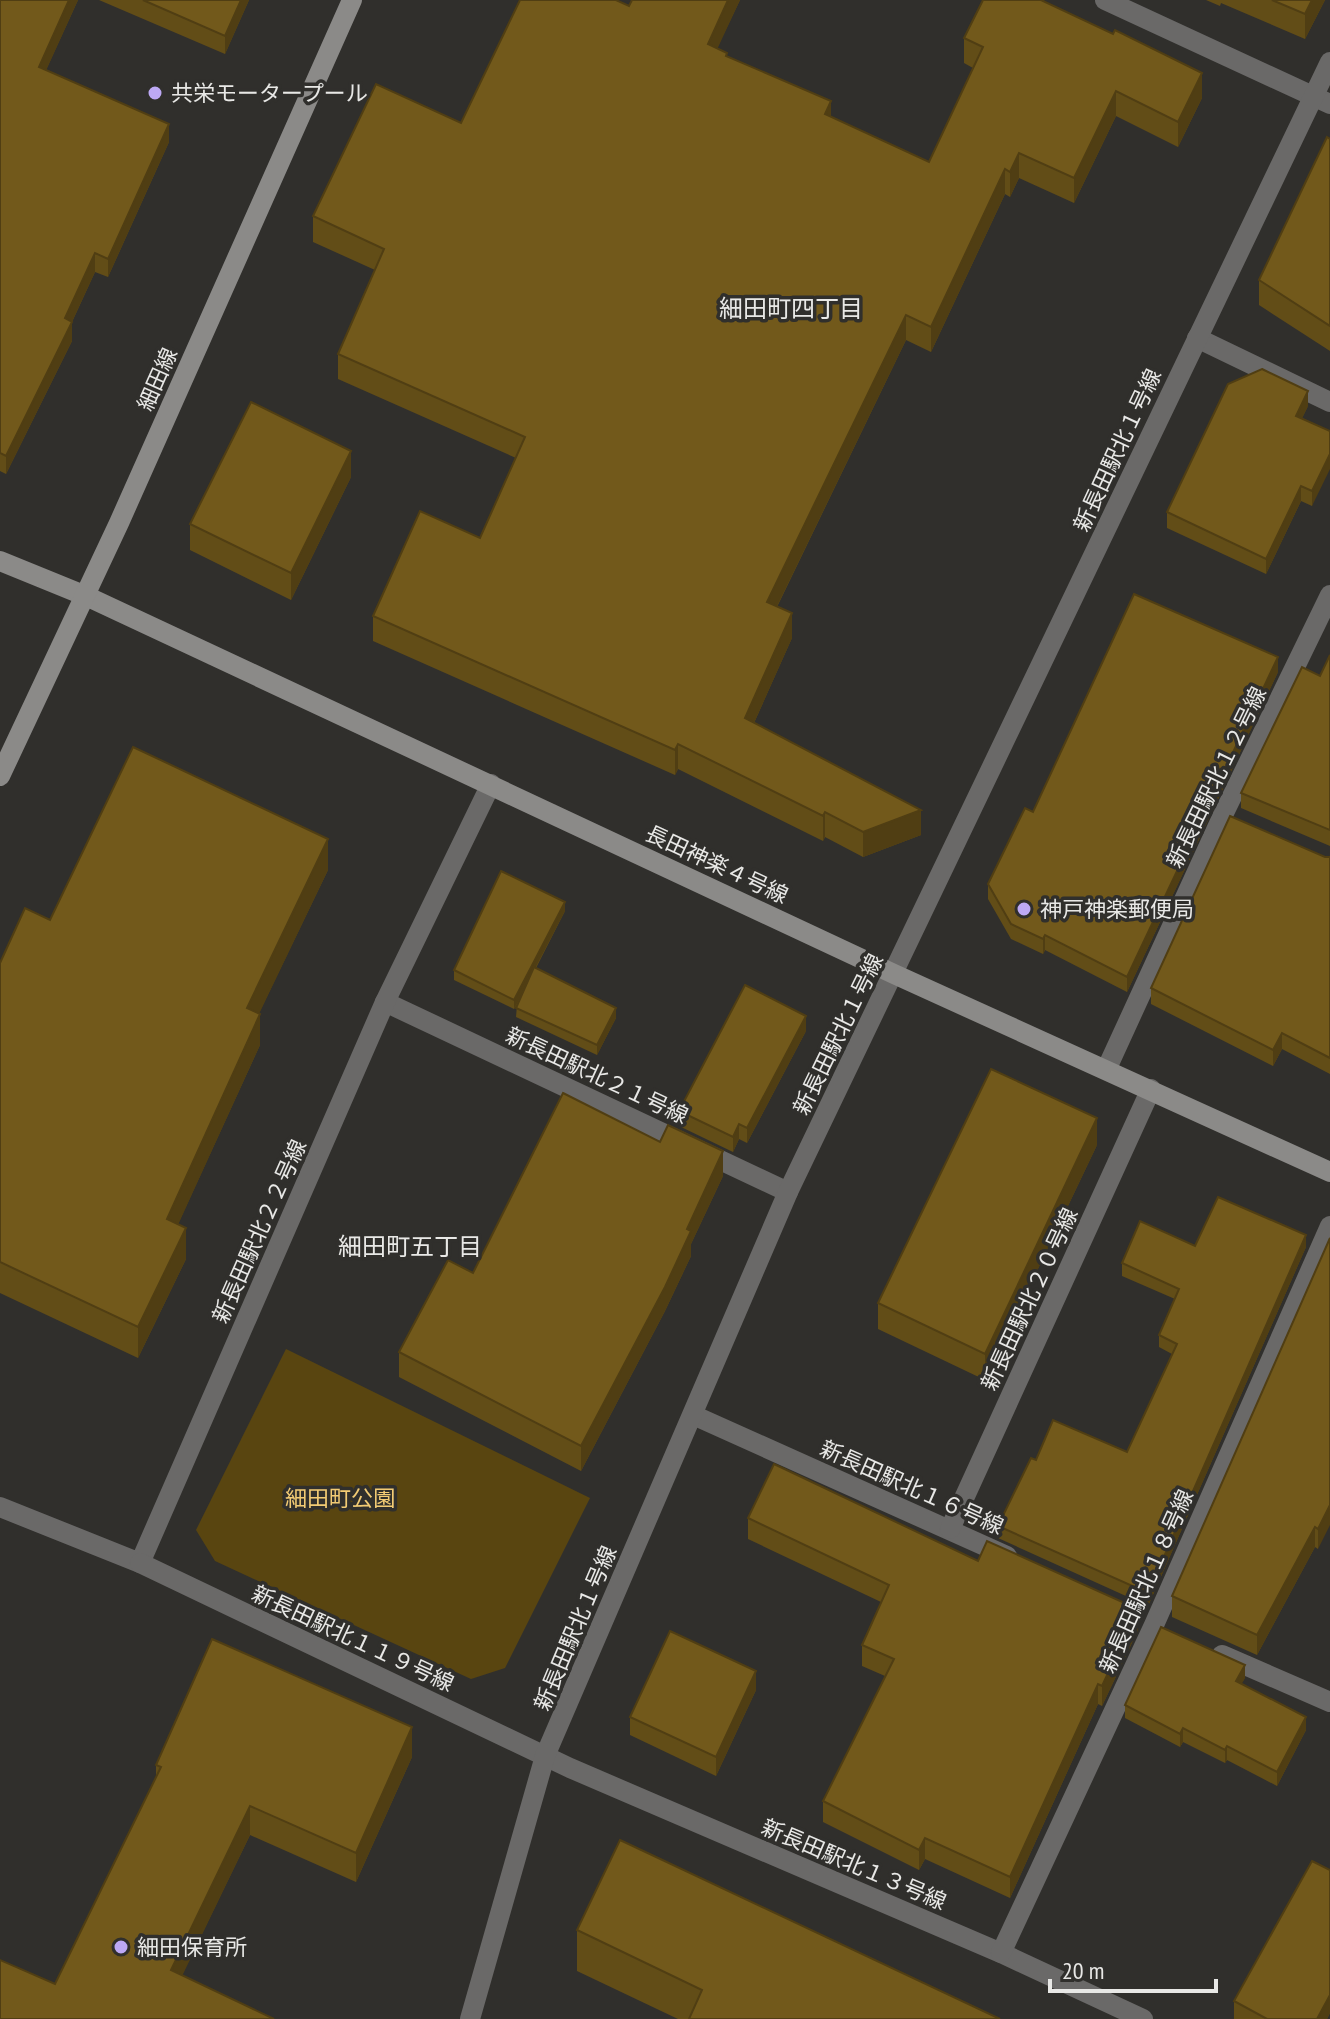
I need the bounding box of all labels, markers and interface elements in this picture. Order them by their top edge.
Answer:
place label: 共栄モータープール [171,79,368,107]
marker: 共栄モータープール [146,84,164,102]
district label: 細田町四丁目 [719,293,863,324]
street label: 細田線 [131,343,183,415]
street label: 新長田駅北１号線 [1067,364,1167,536]
street label: 新長田駅北１２号線 [1160,682,1272,872]
street label: 長田神楽４号線 [641,819,793,909]
place label: 神戸神楽郵便局 [1040,895,1194,923]
marker: 神戸神楽郵便局 [1015,900,1033,918]
street label: 新長田駅北１号線 [787,949,889,1119]
street label: 新長田駅北２１号線 [501,1020,693,1130]
street label: 新長田駅北２２号線 [206,1135,312,1327]
street label: 新長田駅北２０号線 [974,1203,1084,1395]
district label: 細田町五丁目 [338,1231,482,1262]
street label: 新長田駅北１６号線 [816,1434,1008,1540]
park label: 細田町公園 [285,1484,395,1512]
street label: 新長田駅北１８号線 [1093,1485,1199,1677]
street label: 新長田駅北１号線 [528,1542,622,1714]
street label: 新長田駅北１１９号線 [247,1579,459,1697]
street label: 新長田駅北１３号線 [757,1812,951,1916]
place label: 細田保育所 [137,1933,247,1961]
marker: 細田保育所 [112,1938,130,1956]
scale bar [1050,1943,1216,1993]
text: 20 m [1062,1955,1104,1986]

